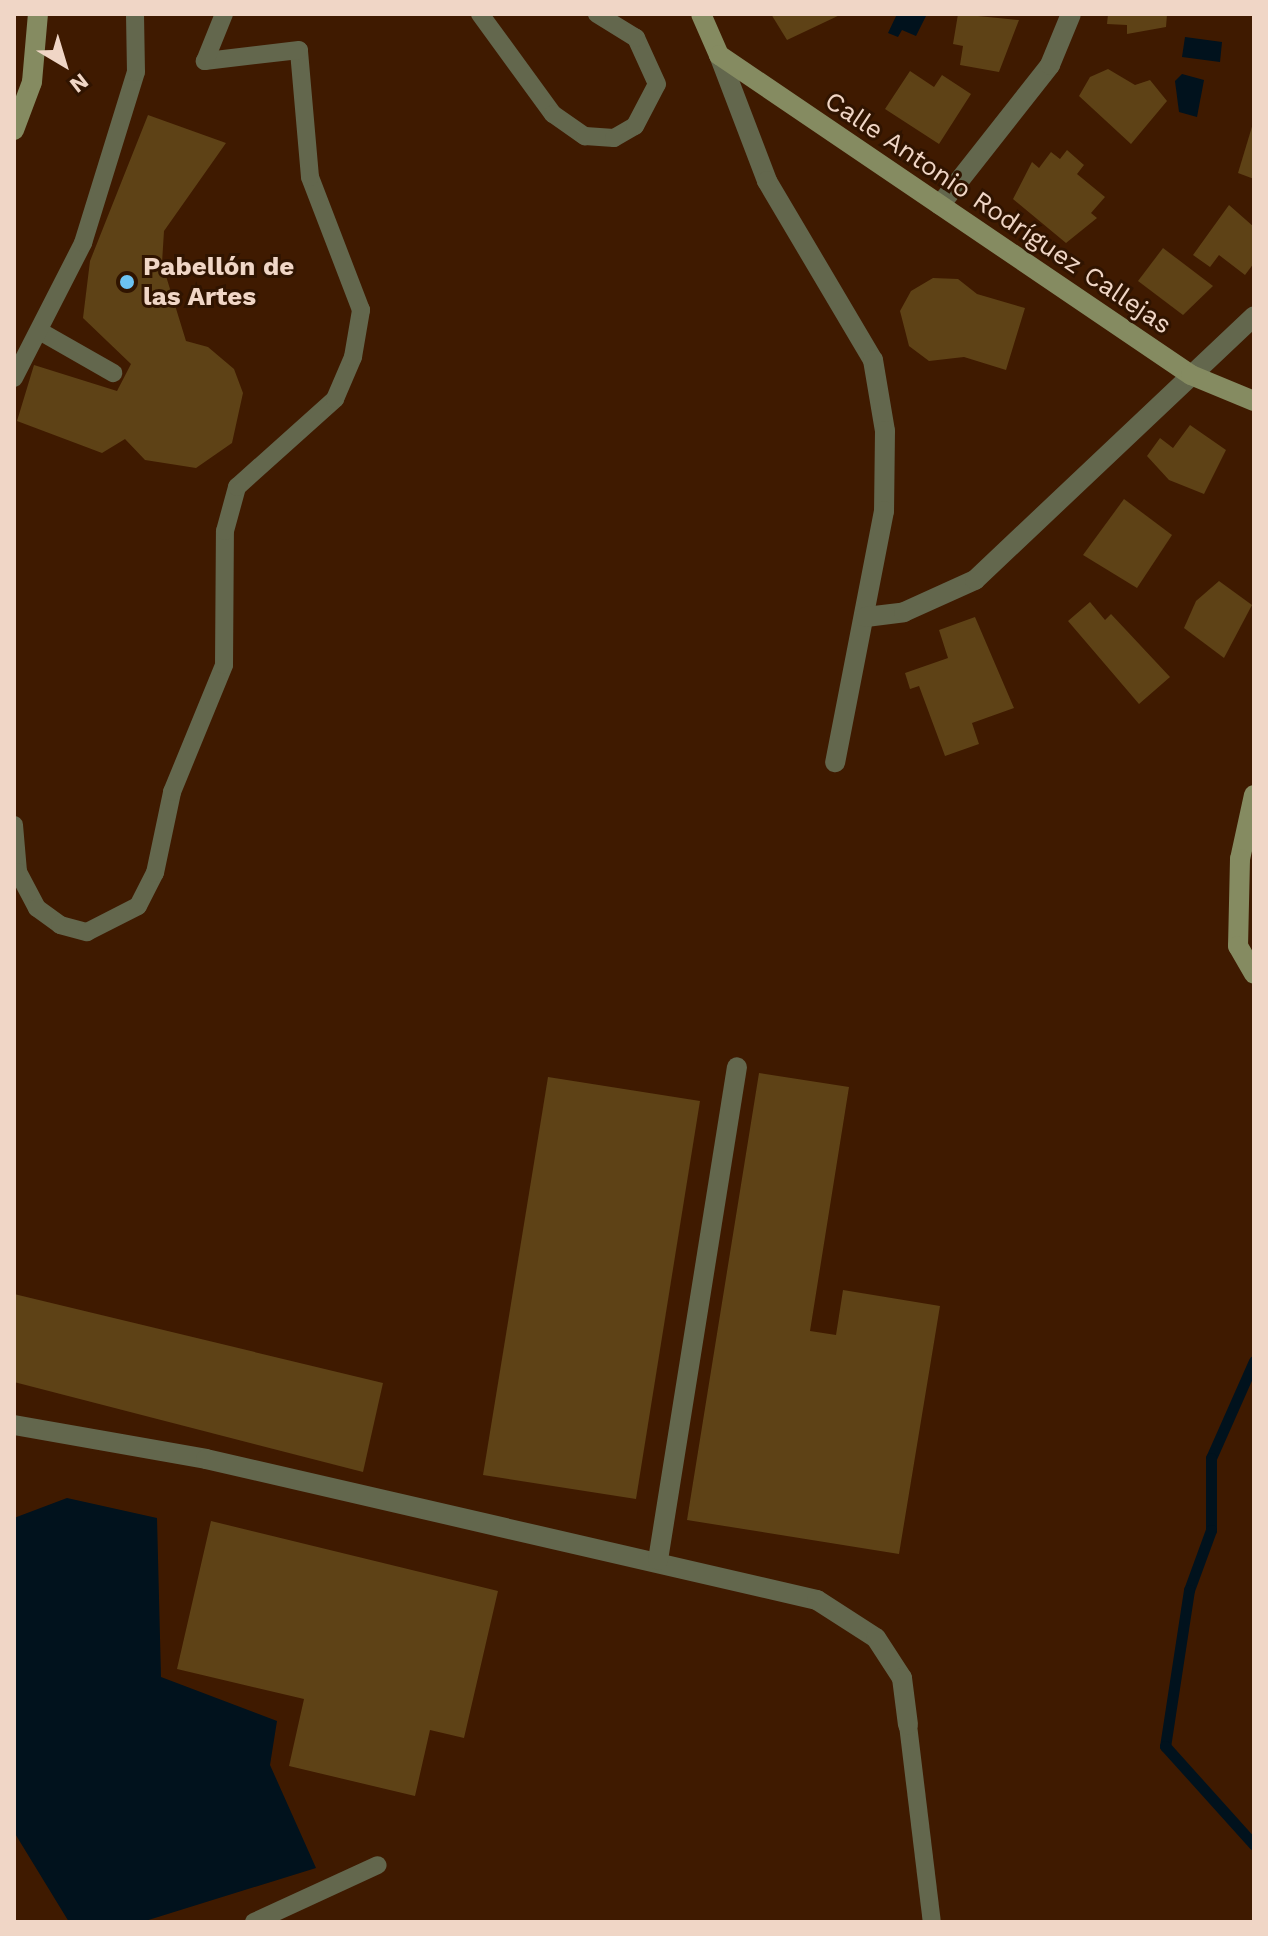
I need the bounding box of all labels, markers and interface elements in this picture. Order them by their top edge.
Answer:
north arrow [24,24,104,104]
text: N [65,68,93,98]
street label: Calle Antonio Rodríguez Callejas [818,85,1178,341]
place label: Pabellón de las Artes [143,251,294,312]
marker: Pabellón de las Artes [118,273,136,291]

